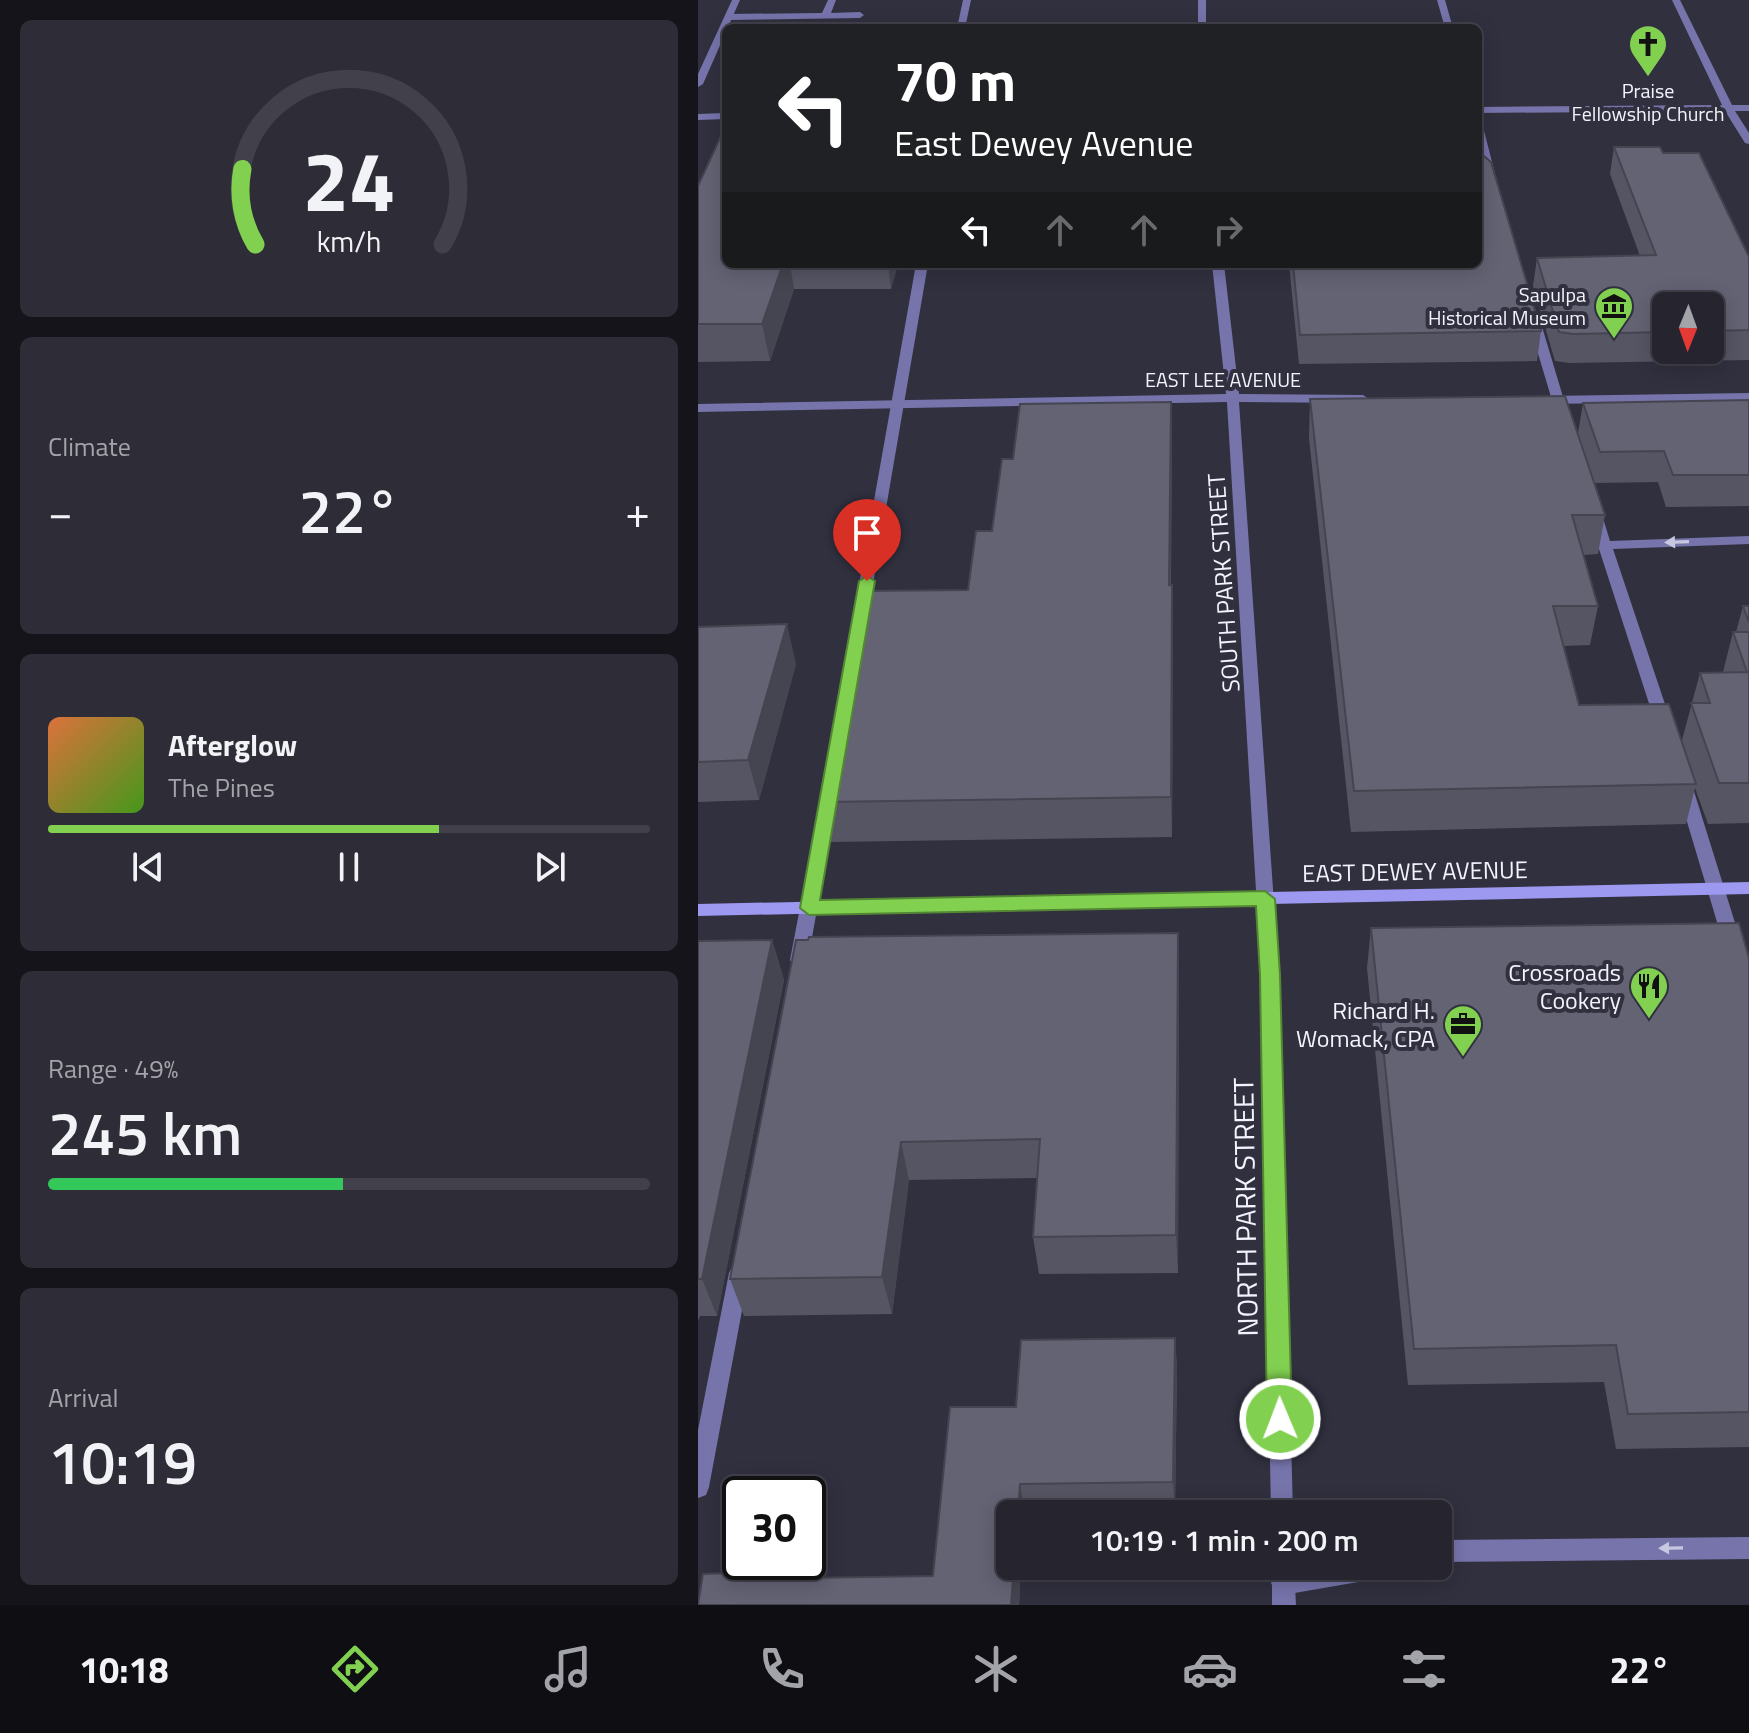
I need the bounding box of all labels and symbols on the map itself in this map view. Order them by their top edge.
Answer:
church icon: Praise Fellowship Church [1627,23,1669,78]
place label: Praise Fellowship Church [1572,75,1724,129]
place label: Sapulpa Historical Museum [1428,279,1586,333]
museum icon: Sapulpa Historical Museum [1593,285,1635,340]
north arrow [1652,292,1724,364]
street label: EAST LEE AVENUE [1145,364,1301,395]
street label: SOUTH PARK STREET [1197,472,1249,694]
pin [833,499,901,581]
one-way arrow [1664,536,1689,549]
street label: EAST DEWEY AVENUE [1302,851,1528,891]
place label: Crossroads Cookery [1508,954,1621,1018]
restaurant icon: Crossroads Cookery [1628,965,1670,1020]
place label: Richard H. Womack, CPA [1296,992,1435,1056]
office icon: Richard H. Womack, CPA [1442,1003,1484,1058]
street label: NORTH PARK STREET [1221,1077,1269,1337]
position arrow [1238,1377,1322,1461]
speed limit sign: 30 [722,1476,826,1580]
one-way arrow [1658,1542,1683,1555]

